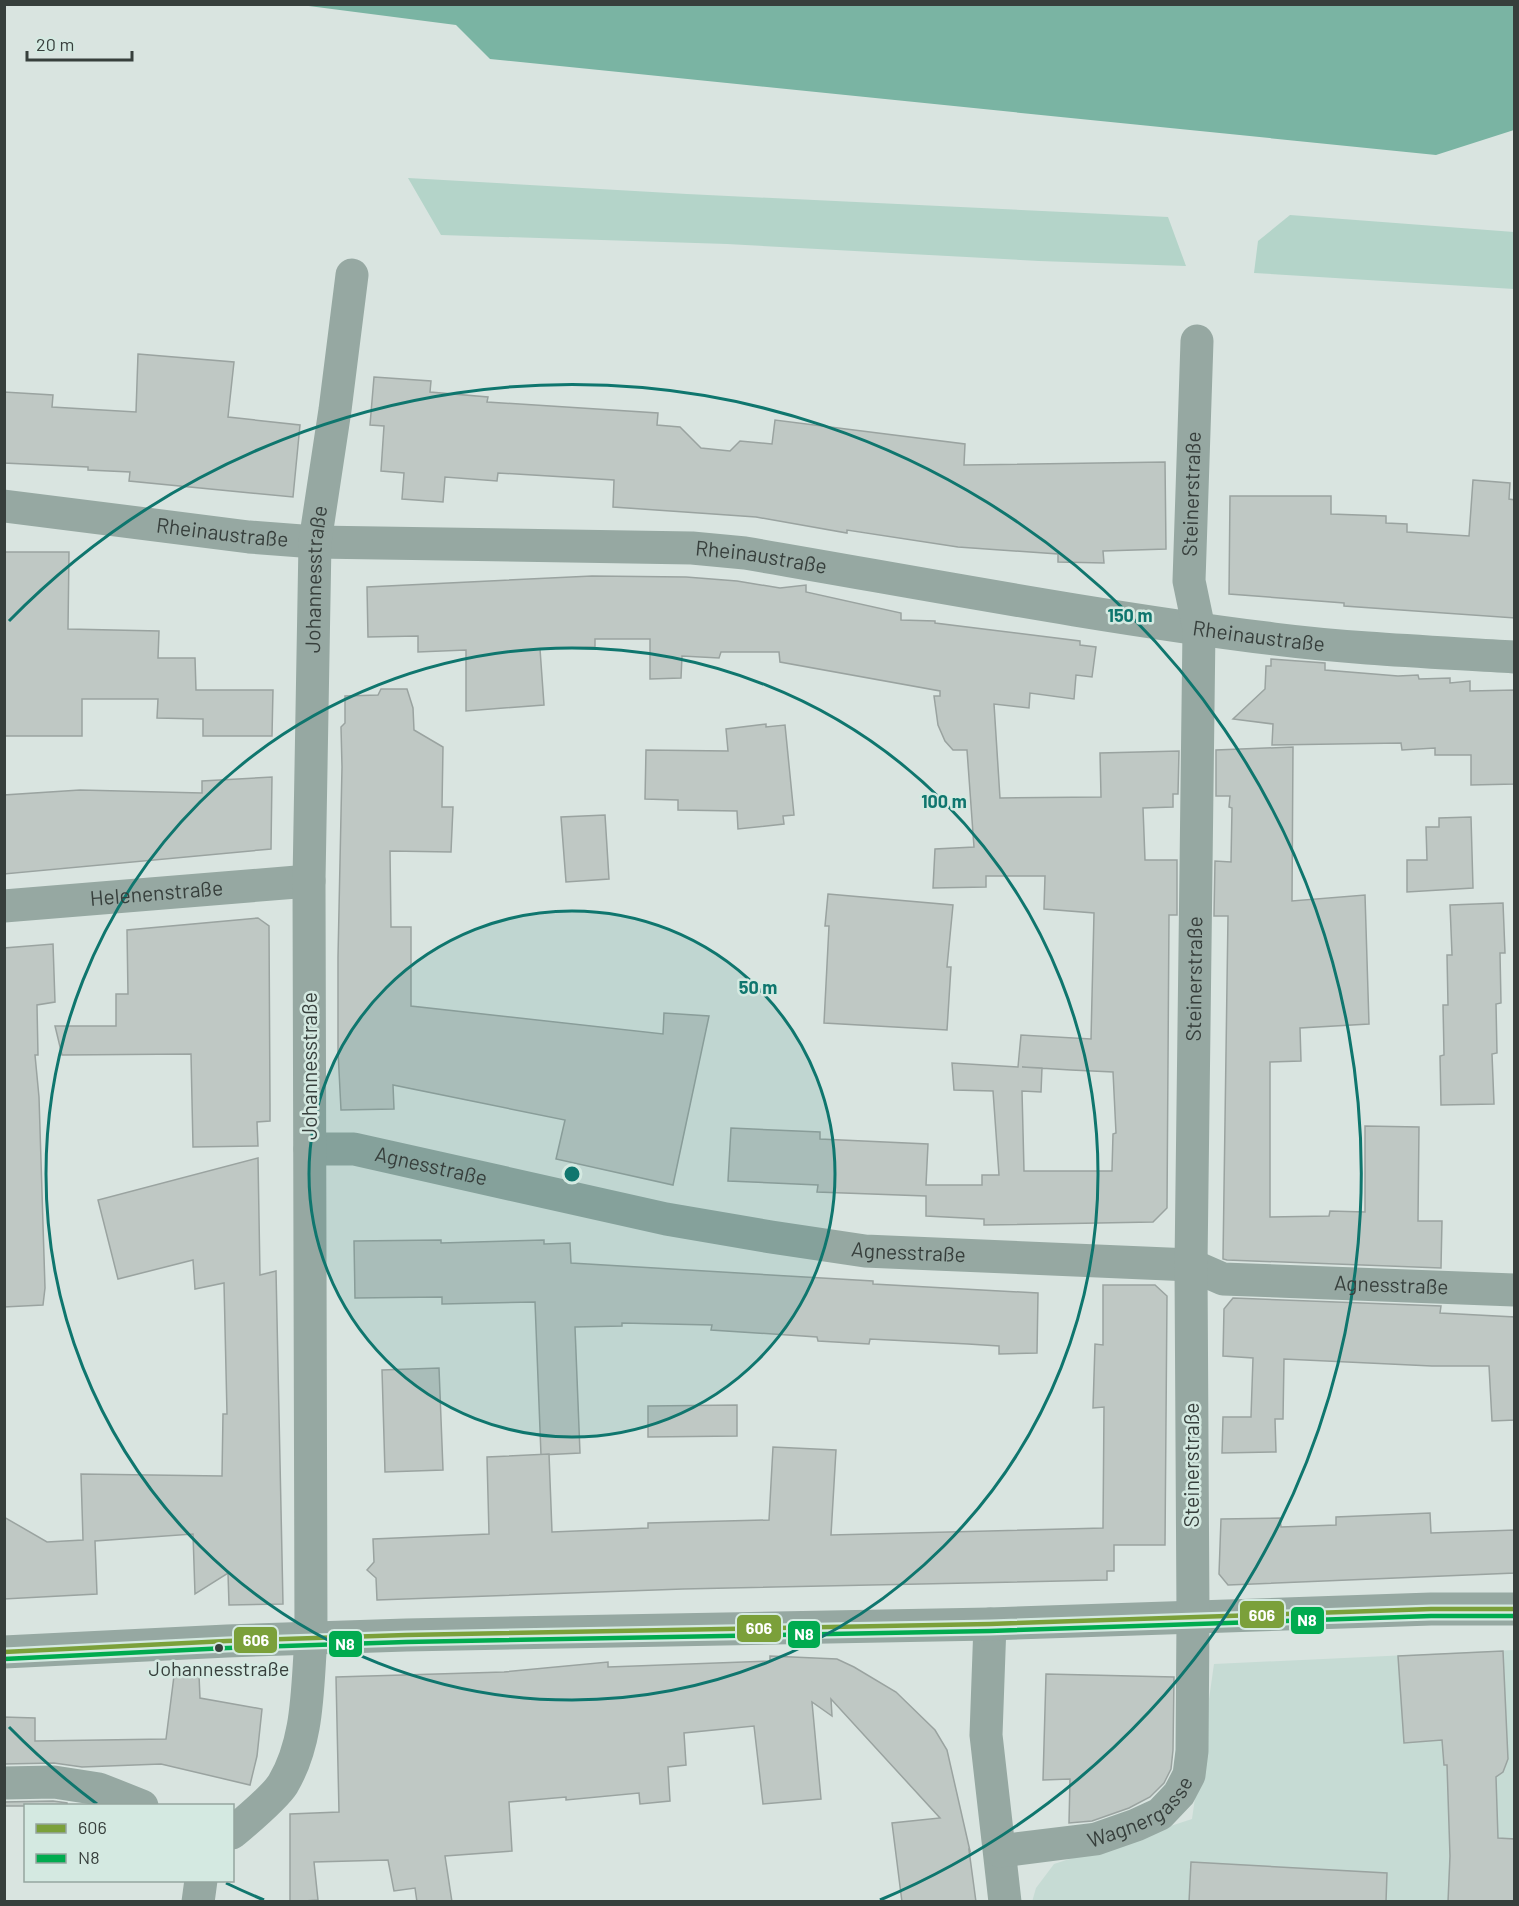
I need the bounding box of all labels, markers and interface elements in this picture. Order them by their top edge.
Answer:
scale bar [27,24,132,62]
text: 20 m [36,33,74,55]
street label: Steinerstraße [1176,431,1205,557]
street label: Johannesstraße [299,503,331,653]
street label: Rheinaustraße [155,511,289,551]
street label: Rheinaustraße [694,534,829,578]
text: 150 m [1108,604,1152,626]
street label: Rheinaustraße [1191,614,1326,655]
text: 100 m [921,790,967,812]
street label: Helenenstraße [89,874,224,910]
street label: Steinerstraße [1180,916,1206,1042]
text: 50 m [739,976,777,998]
street label: Johannesstraße [296,992,321,1140]
street label: Agnesstraße [373,1140,490,1190]
centre of rings [562,1164,582,1184]
street label: Agnesstraße [850,1235,966,1266]
street label: Agnesstraße [1334,1269,1449,1299]
street label: Steinerstraße [1178,1402,1203,1528]
line badge: 606 [1239,1600,1285,1629]
text: 606 [1249,1605,1276,1624]
line badge: N8 [1290,1606,1325,1635]
text: N8 [1297,1610,1317,1629]
line badge: 606 [736,1614,782,1643]
text: 606 [746,1618,773,1637]
line badge: N8 [787,1620,821,1649]
text: N8 [794,1624,814,1643]
line badge: 606 [233,1626,278,1654]
text: 606 [243,1630,270,1649]
line badge: N8 [328,1630,363,1658]
text: N8 [335,1634,355,1653]
marker: Johannesstraße [213,1642,225,1654]
place label: Johannesstraße [149,1656,289,1680]
street label: Wagnergasse [1084,1772,1197,1852]
legend [24,1804,234,1882]
text: 606 [78,1816,107,1838]
text: N8 [78,1846,100,1868]

